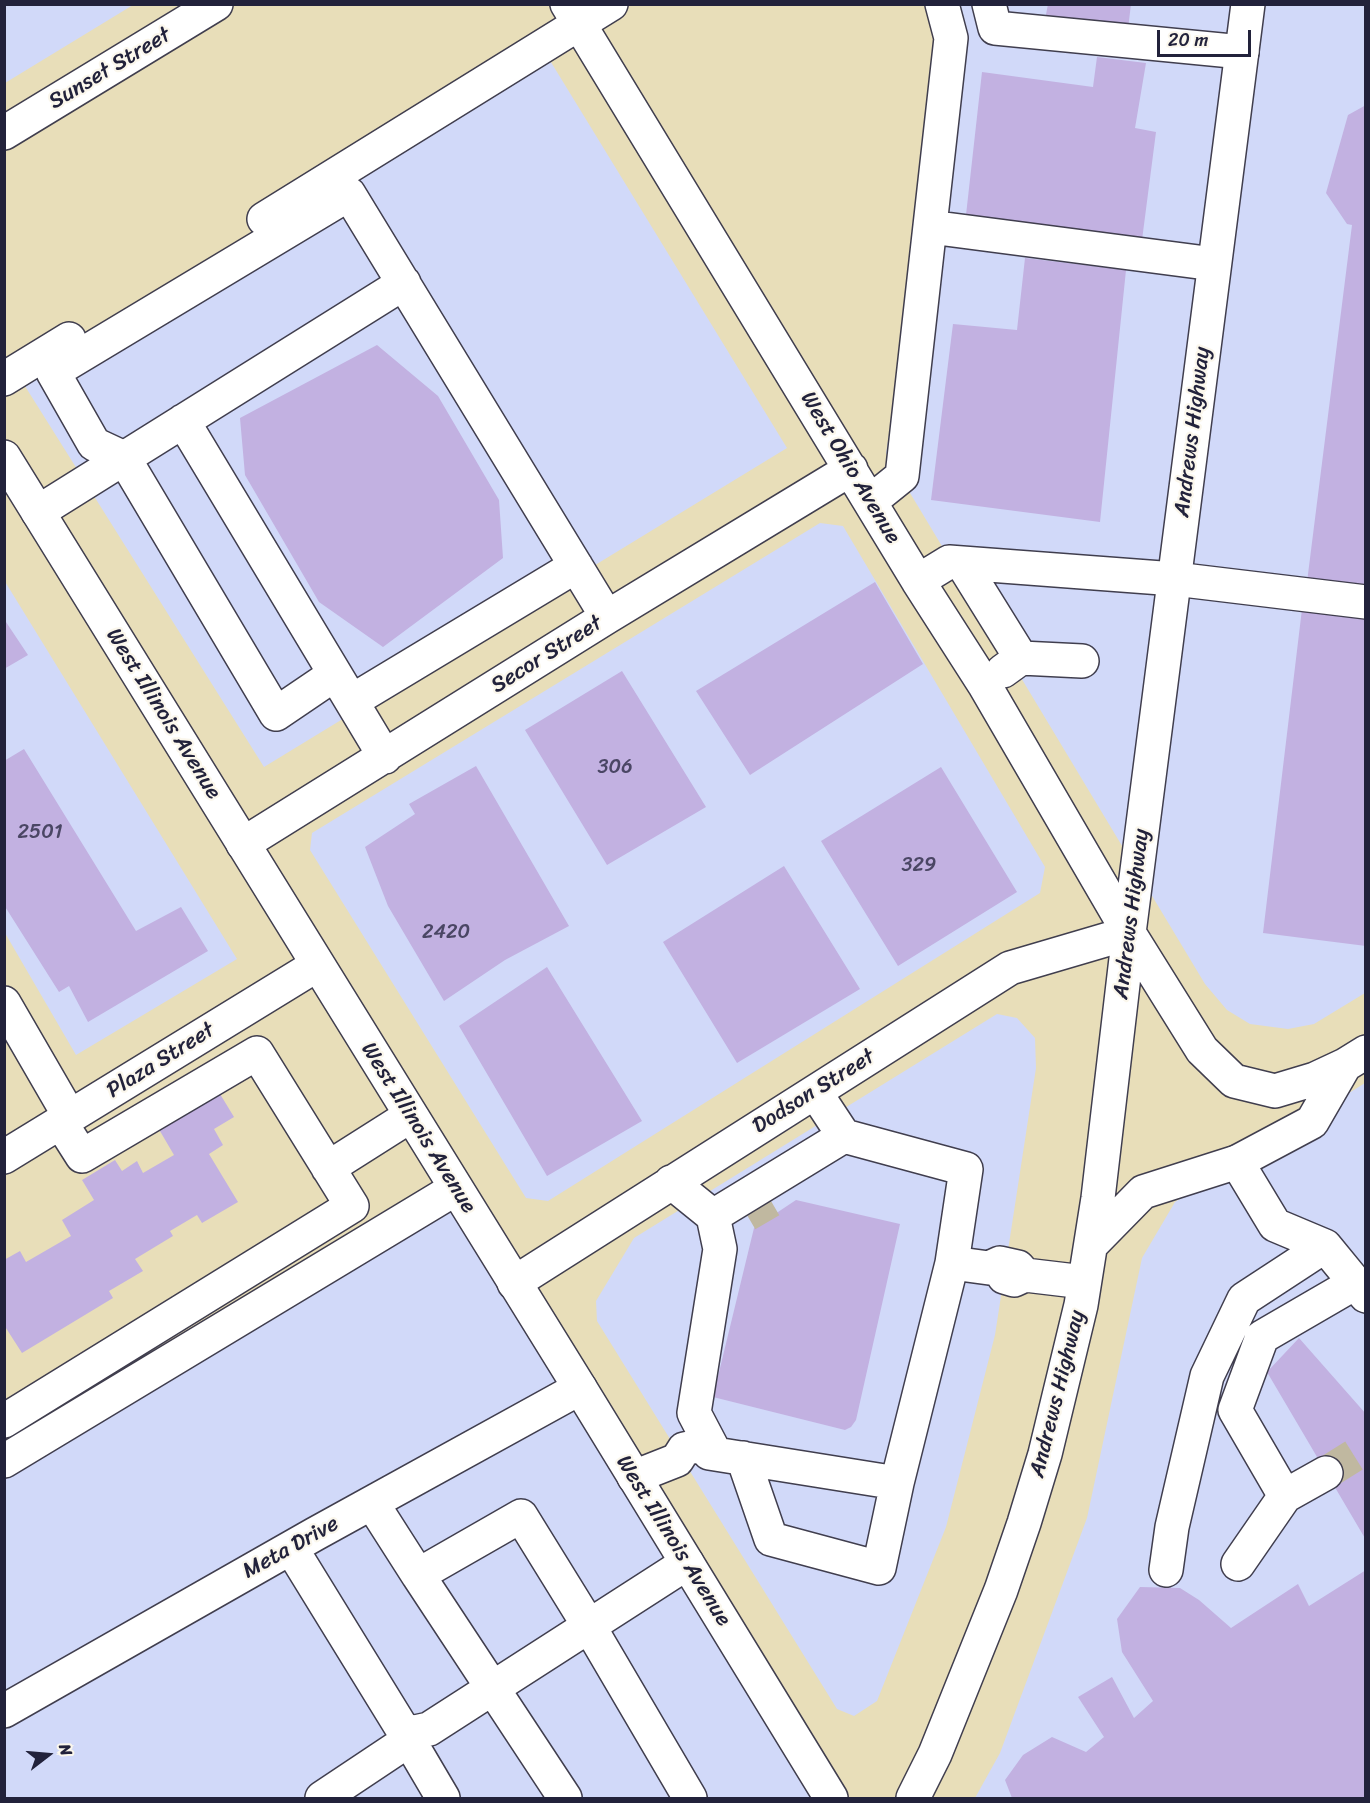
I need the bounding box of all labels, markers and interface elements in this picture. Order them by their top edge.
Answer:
scale bar [1160,18,1254,56]
street label: Sunset Street [44,22,176,116]
text: 20 m [1168,24,1208,56]
street label: Andrews Highway [1169,345,1217,519]
street label: West Ohio Avenue [794,387,906,549]
street label: Secor Street [487,610,607,700]
street label: West Illinois Avenue [100,624,226,804]
house number: 306 [598,756,632,780]
house number: 2501 [18,821,62,845]
street label: Andrews Highway [1108,827,1156,1001]
house number: 329 [902,854,936,878]
house number: 2420 [422,921,470,945]
street label: Plaza Street [102,1018,220,1104]
street label: West Illinois Avenue [355,1038,481,1218]
street label: Dodson Street [748,1044,880,1140]
street label: Andrews Highway [1024,1308,1092,1480]
street label: West Illinois Avenue [610,1451,736,1631]
street label: Meta Drive [238,1511,344,1585]
north arrow [18,1725,78,1785]
text: N [50,1741,81,1759]

